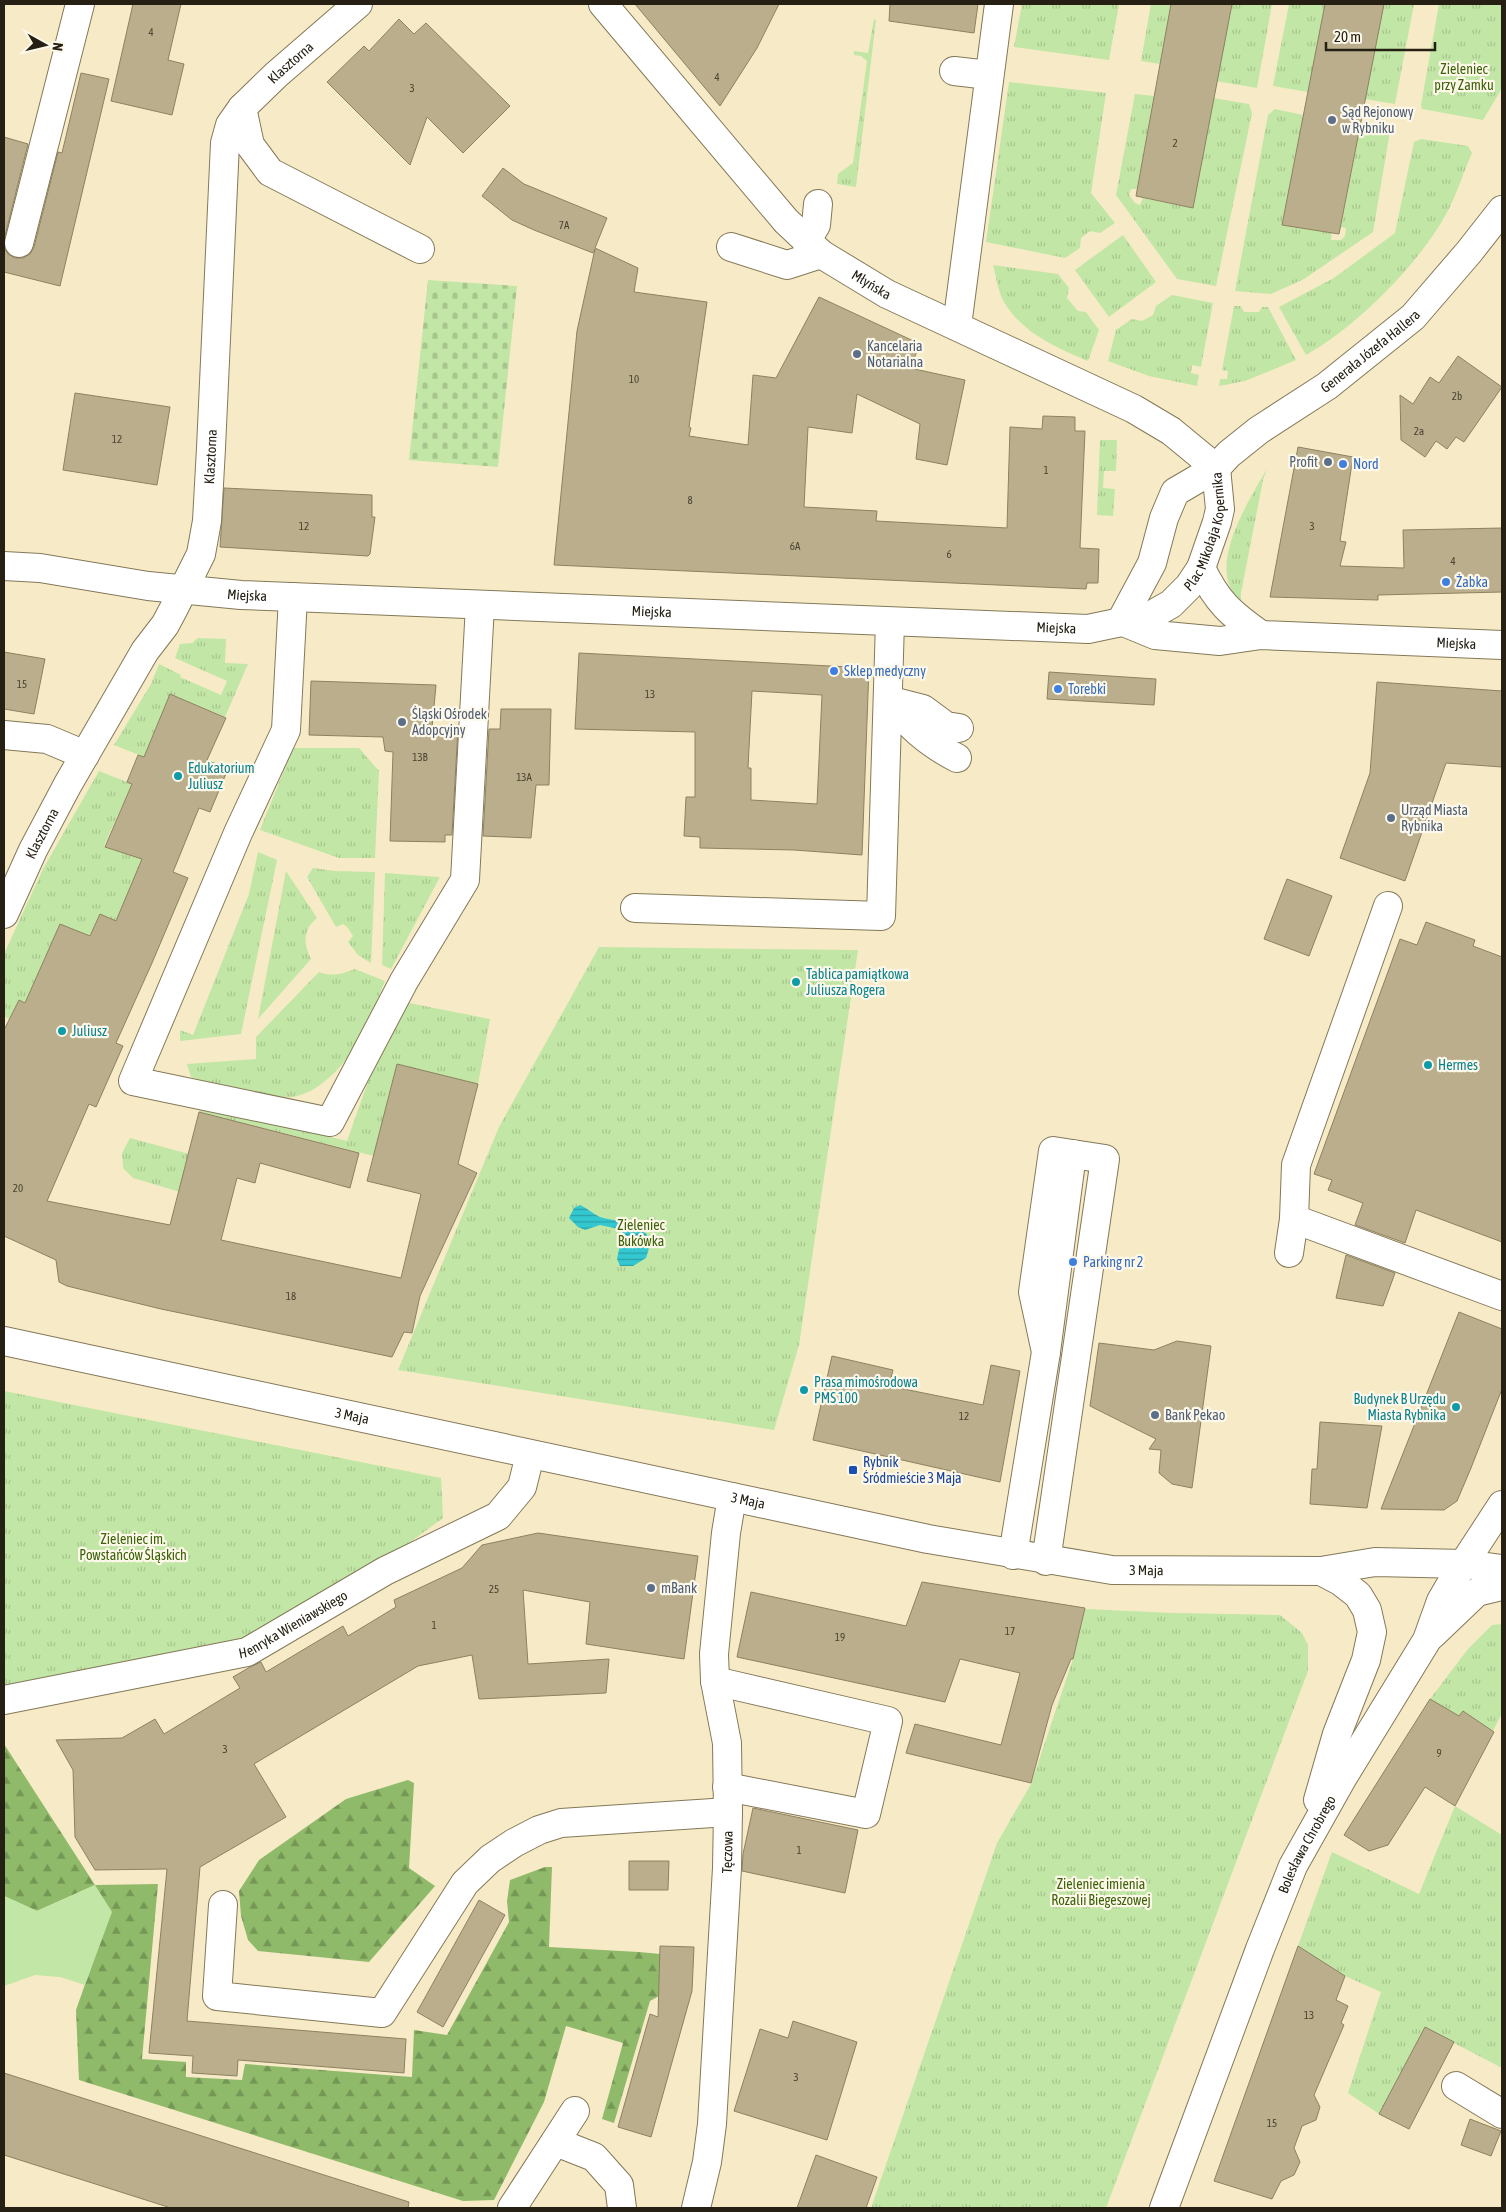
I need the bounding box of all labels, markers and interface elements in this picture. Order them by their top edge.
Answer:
north arrow [20,20,70,70]
scale bar [1326,20,1435,52]
house number: 4 [148,26,154,38]
text: 20 m [1334,28,1361,45]
street label: Klasztorna [264,38,316,87]
text: N [49,42,66,52]
park label: Zieleniec przy Zamku [1434,61,1494,93]
house number: 4 [714,71,720,83]
house number: 3 [409,82,415,94]
place label: Sąd Rejonowy w Rybniku [1342,104,1414,136]
marker: Sąd Rejonowy w Rybniku [1326,114,1338,126]
house number: 2 [1172,137,1178,149]
house number: 7A [559,219,570,231]
street label: Młyńska [849,267,894,303]
street label: Generała Józefa Hallera [1318,307,1423,396]
place label: Kancelaria Notarialna [867,338,923,370]
marker: Kancelaria Notarialna [851,348,863,360]
house number: 10 [629,373,639,385]
house number: 2b [1452,390,1462,402]
house number: 2a [1414,425,1424,437]
street label: Klasztorna [201,429,220,485]
house number: 12 [112,433,122,445]
place label: Profit [1289,454,1318,470]
marker: Profit [1322,456,1334,468]
place label: Nord [1353,456,1379,472]
marker: Nord [1337,458,1349,470]
house number: 1 [1043,464,1049,476]
street label: Plac Mikołaja Kopernika [1181,472,1228,594]
house number: 8 [687,494,693,506]
house number: 12 [299,520,309,532]
house number: 3 [1309,520,1315,532]
house number: 6A [790,540,801,552]
house number: 6 [946,548,952,560]
house number: 4 [1450,555,1456,567]
place label: Żabka [1456,574,1488,590]
marker: Żabka [1440,576,1452,588]
street label: Miejska [226,586,267,604]
street label: Miejska [631,603,672,620]
street label: Miejska [1036,619,1077,637]
street label: Miejska [1436,634,1477,652]
place label: Sklep medyczny [844,663,926,679]
marker: Sklep medyczny [828,665,840,677]
house number: 15 [17,678,27,690]
place label: Torebki [1068,681,1106,697]
marker: Torebki [1052,683,1064,695]
house number: 13 [645,688,655,700]
place label: Śląski Ośrodek Adopcyjny [412,706,487,738]
marker: Śląski Ośrodek Adopcyjny [396,716,408,728]
house number: 13B [412,751,429,763]
place label: Edukatorium Juliusz [188,760,255,792]
marker: Edukatorium Juliusz [172,770,184,782]
house number: 13A [516,771,532,783]
place label: Urząd Miasta Rybnika [1401,802,1468,834]
street label: Klasztorna [22,805,62,861]
marker: Urząd Miasta Rybnika [1385,812,1397,824]
place label: Tablica pamiątkowa Juliusza Rogera [806,966,909,998]
marker: Tablica pamiątkowa Juliusza Rogera [790,976,802,988]
place label: Juliusz [72,1023,107,1039]
marker: Juliusz [56,1025,68,1037]
place label: Hermes [1438,1057,1478,1073]
marker: Hermes [1422,1059,1434,1071]
house number: 20 [13,1182,23,1194]
park label: Zieleniec Bukówka [617,1217,665,1249]
place label: Parking nr 2 [1083,1254,1143,1270]
marker: Parking nr 2 [1067,1256,1079,1268]
house number: 18 [286,1290,296,1302]
place label: Prasa mimośrodowa PMS 100 [814,1374,918,1406]
marker: Prasa mimośrodowa PMS 100 [798,1384,810,1396]
place label: Budynek B Urzędu Miasta Rybnika [1353,1391,1446,1423]
marker: Budynek B Urzędu Miasta Rybnika [1450,1401,1462,1413]
street label: 3 Maja [334,1404,370,1427]
place label: Bank Pekao [1165,1407,1225,1423]
marker: Bank Pekao [1149,1409,1161,1421]
house number: 12 [959,1410,969,1422]
place label: Rybnik Śródmieście 3 Maja [863,1454,962,1486]
marker: Rybnik Śródmieście 3 Maja [847,1464,859,1476]
street label: 3 Maja [730,1489,766,1512]
park label: Zieleniec im. Powstańców Śląskich [79,1531,187,1563]
street label: 3 Maja [1129,1562,1164,1578]
place label: mBank [661,1580,697,1596]
marker: mBank [645,1582,657,1594]
house number: 25 [489,1583,499,1595]
street label: Henryka Wieniawskiego [237,1587,350,1661]
house number: 1 [431,1619,437,1631]
house number: 17 [1005,1625,1015,1637]
house number: 19 [835,1631,845,1643]
house number: 3 [222,1743,228,1755]
house number: 9 [1436,1747,1442,1759]
street label: Bolesława Chrobrego [1275,1793,1339,1896]
street label: Tęczowa [719,1830,736,1874]
house number: 1 [796,1844,802,1856]
park label: Zieleniec imienia Rozalii Biegeszowej [1051,1876,1151,1908]
house number: 13 [1304,2009,1314,2021]
house number: 3 [793,2071,799,2083]
house number: 15 [1267,2117,1277,2129]

